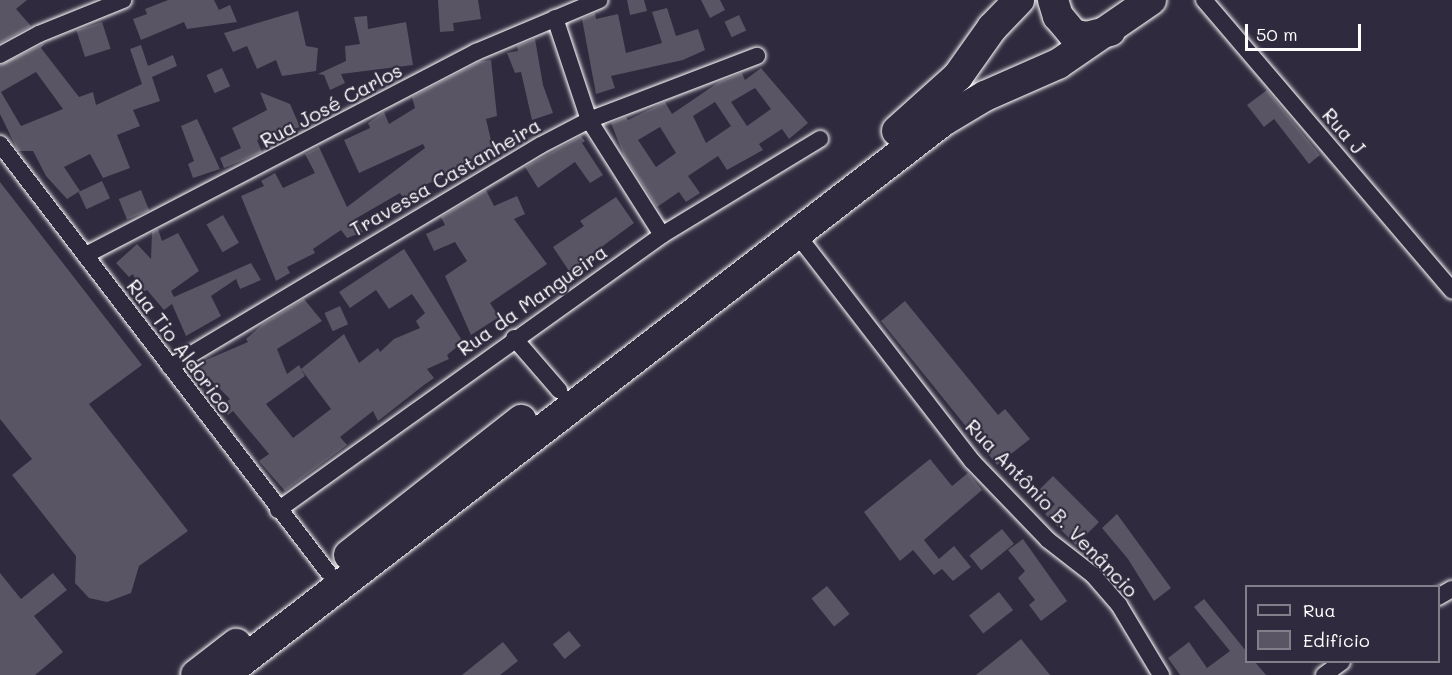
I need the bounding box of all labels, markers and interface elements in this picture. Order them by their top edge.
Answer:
scale bar [1248,12,1364,50]
text: 50 m [1256,22,1298,46]
street label: Rua José Carlos [256,57,406,153]
street label: Rua J [1317,103,1371,159]
street label: Travessa Castanheira [345,113,545,241]
street label: Rua da Mangueira [453,239,611,361]
street label: Rua Tio Aldorico [122,274,238,418]
street label: Rua Antônio B. Venâncio [961,414,1143,602]
legend [1245,585,1440,663]
text: Rua [1303,598,1336,622]
text: Edifício [1303,628,1370,652]

